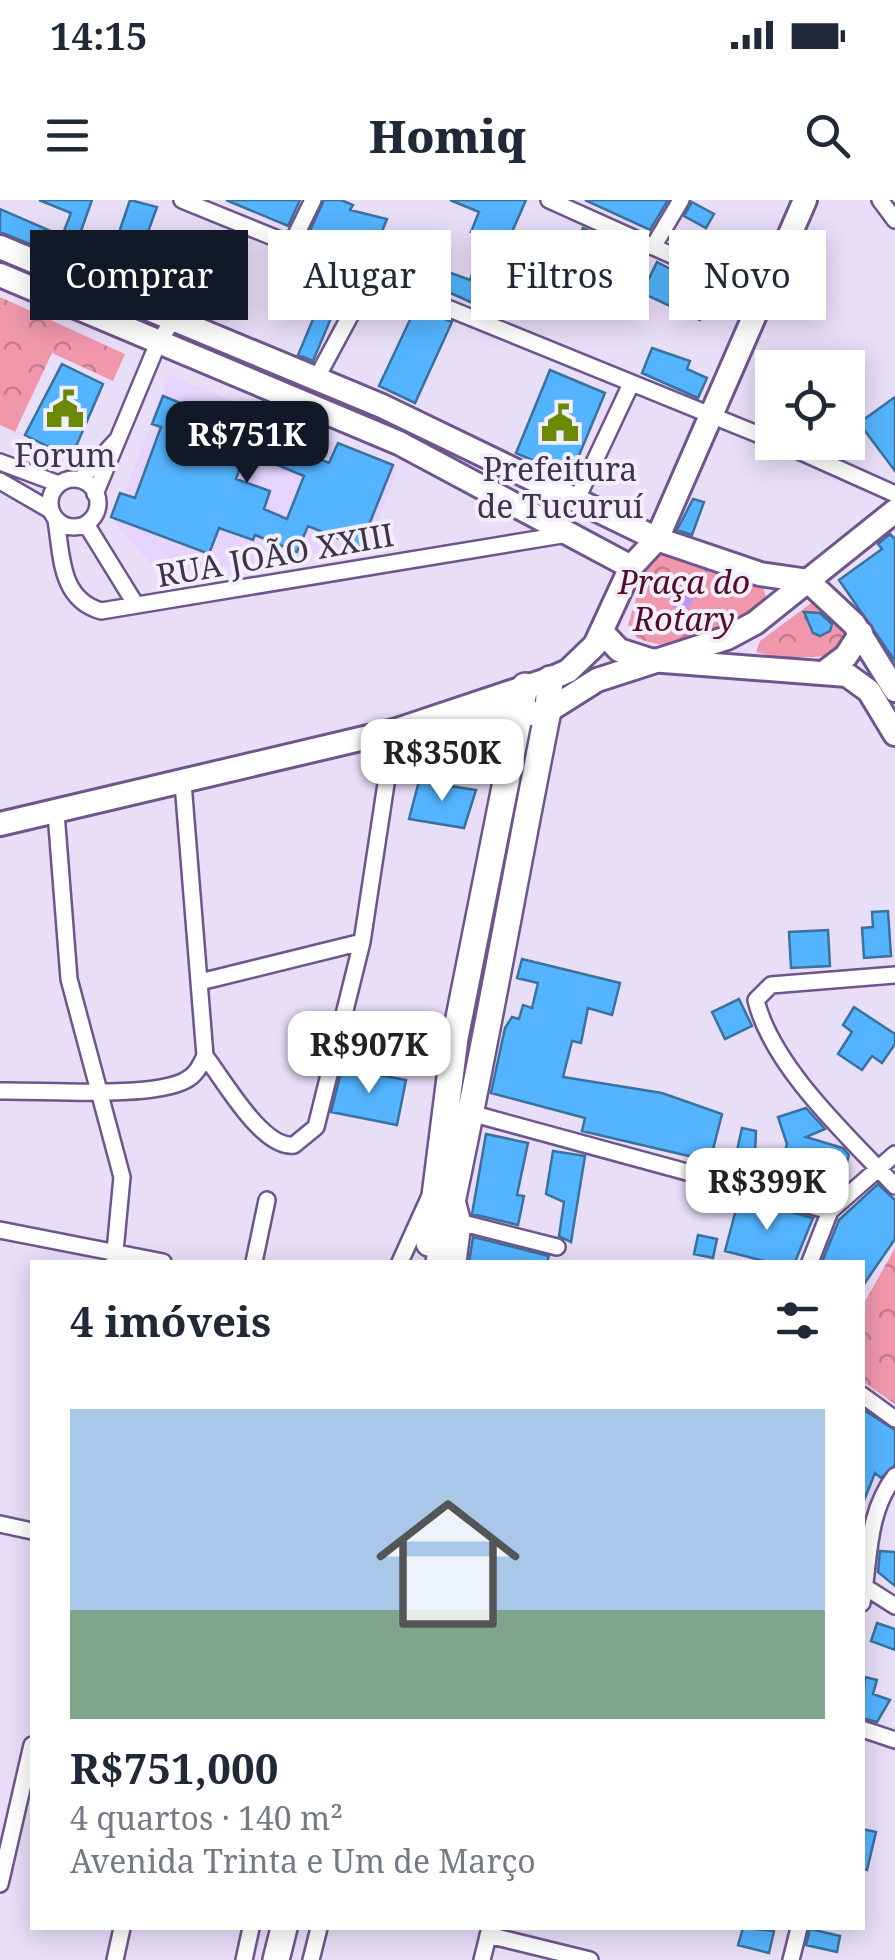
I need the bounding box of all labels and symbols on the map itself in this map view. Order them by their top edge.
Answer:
public building icon: Forum [44,388,86,430]
pin: R$751K [166,401,328,486]
public building icon: Prefeitura de Tucuruí [539,402,581,444]
place label: Forum [14,433,116,476]
place label: Prefeitura de Tucuruí [477,447,643,527]
street label: RUA JOÃO XXIII [153,512,397,596]
park label: Praça do Rotary [617,560,750,640]
pin: R$350K [361,719,523,804]
pin: R$907K [288,1011,450,1096]
pin: R$399K [686,1148,848,1233]

